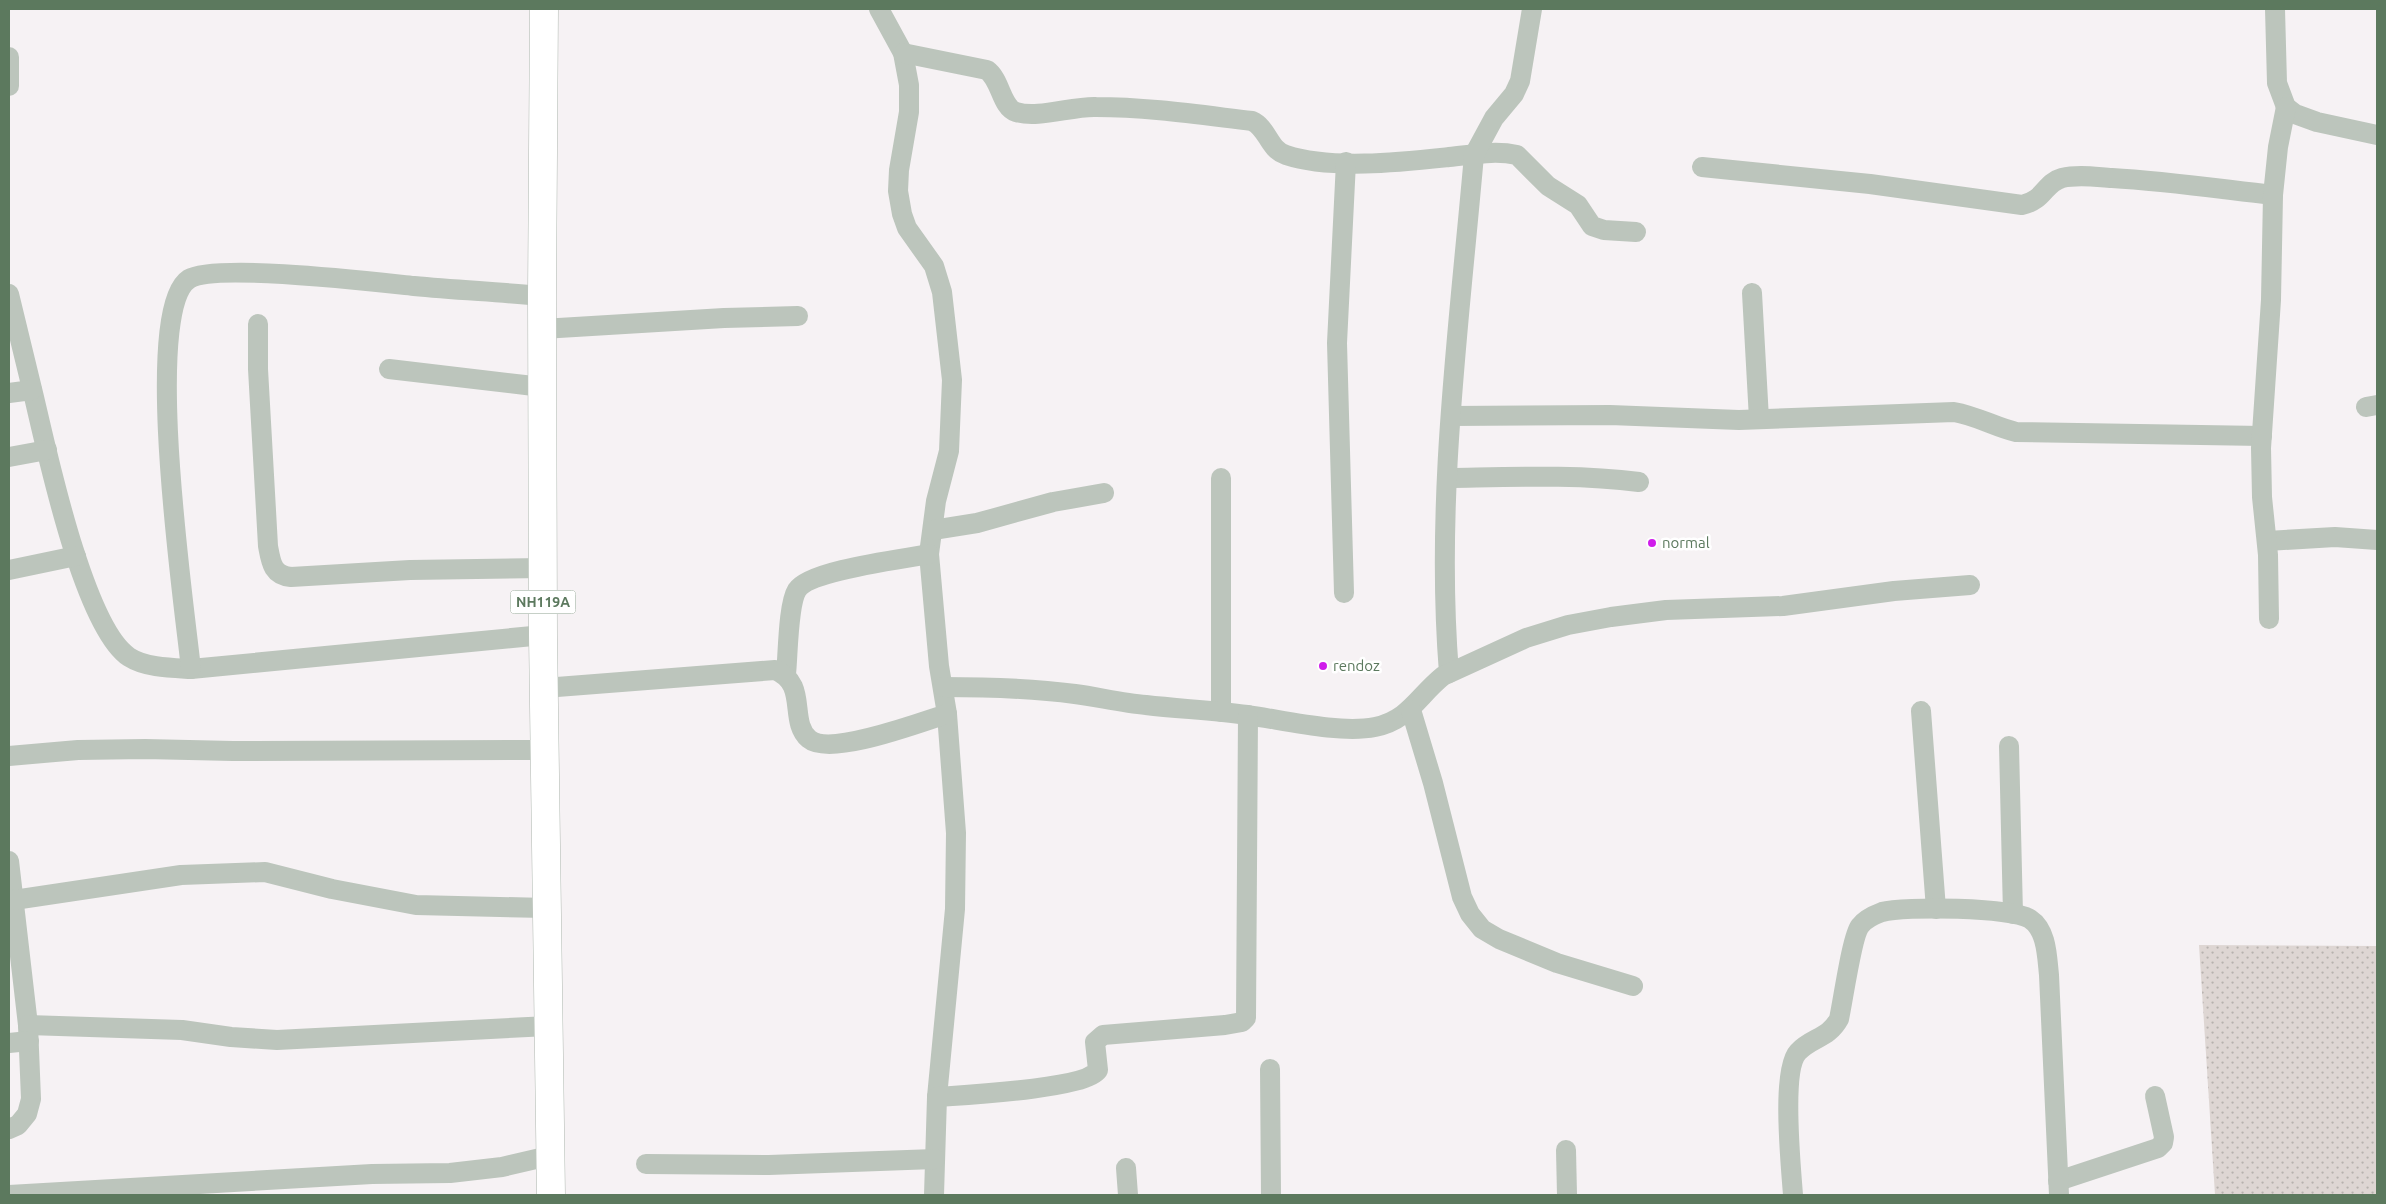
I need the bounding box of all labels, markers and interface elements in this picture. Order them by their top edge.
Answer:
place label: normal [1662,534,1710,551]
marker: normal [1646,537,1658,549]
road number: NH119A [510,590,576,614]
place label: rendoz [1333,657,1380,674]
marker: rendoz [1317,660,1329,672]

